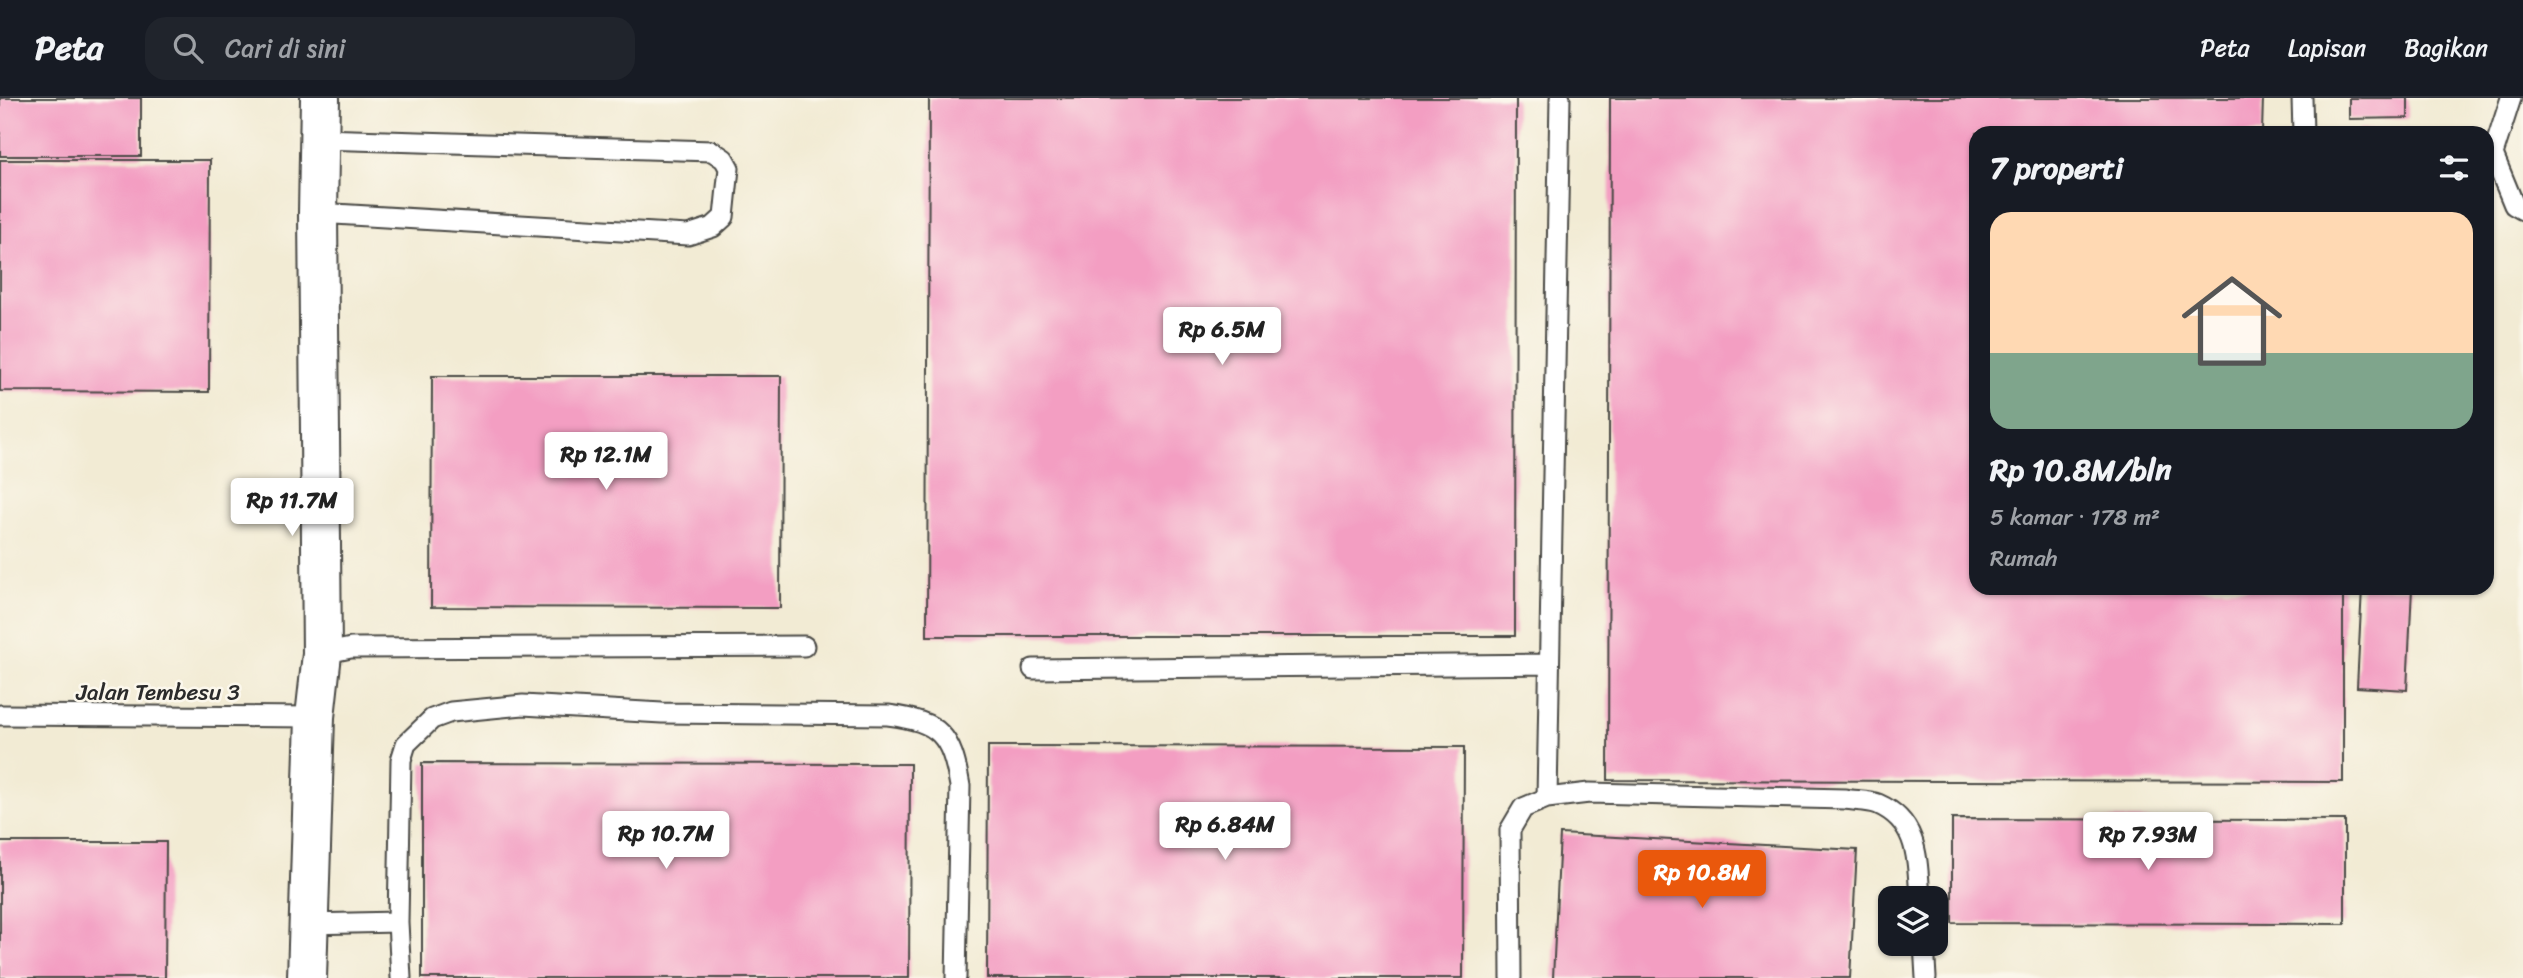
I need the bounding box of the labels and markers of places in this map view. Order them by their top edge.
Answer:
pin: Rp 6.5M [1157,308,1287,367]
pin: Rp 12.1M [534,432,678,492]
pin: Rp 11.7M [220,478,364,538]
pin: Rp 6.84M [1153,802,1297,862]
pin: Rp 10.7M [594,812,738,871]
pin: Rp 7.93M [2076,812,2220,872]
pin: Rp 10.8M [1630,850,1774,910]

